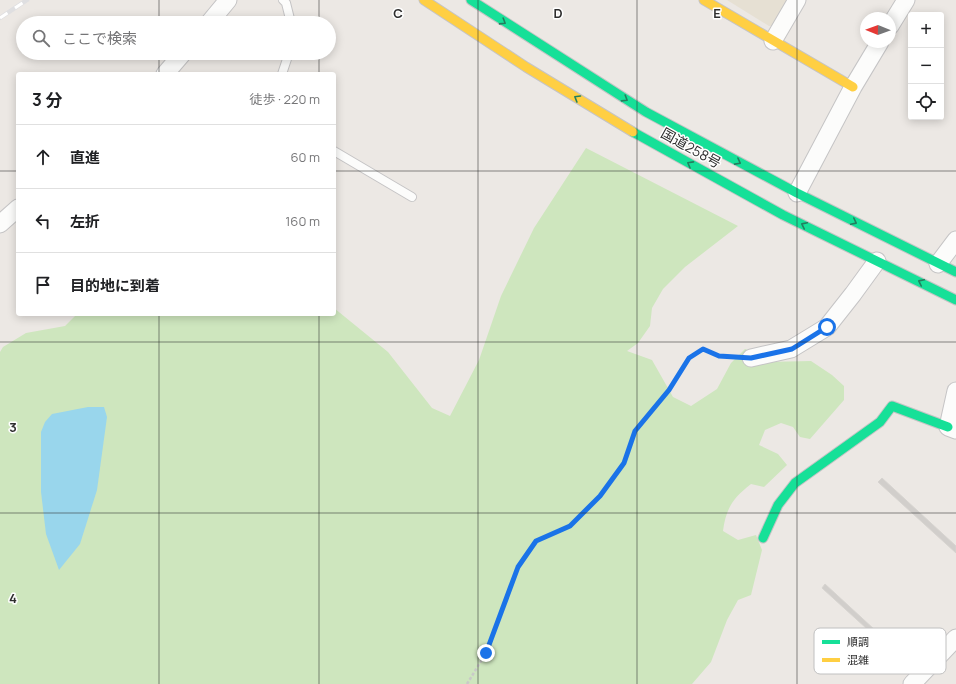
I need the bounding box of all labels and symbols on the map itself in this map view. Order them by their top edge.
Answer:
text: C [393,4,403,22]
text: D [553,4,563,22]
text: E [713,4,721,22]
north arrow [860,12,896,48]
one-way arrow [499,17,506,24]
one-way arrow [620,94,627,101]
one-way arrow [574,96,581,103]
street label: 国道258号 [658,123,725,172]
one-way arrow [734,157,741,164]
one-way arrow [687,161,694,168]
one-way arrow [849,217,857,225]
one-way arrow [801,223,808,230]
one-way arrow [918,280,925,287]
route start [818,318,836,336]
text: 3 [9,418,17,436]
text: 4 [9,589,17,607]
legend [814,628,946,674]
text: 順調 [847,634,869,649]
route end [477,644,495,662]
text: 混雑 [847,652,869,667]

